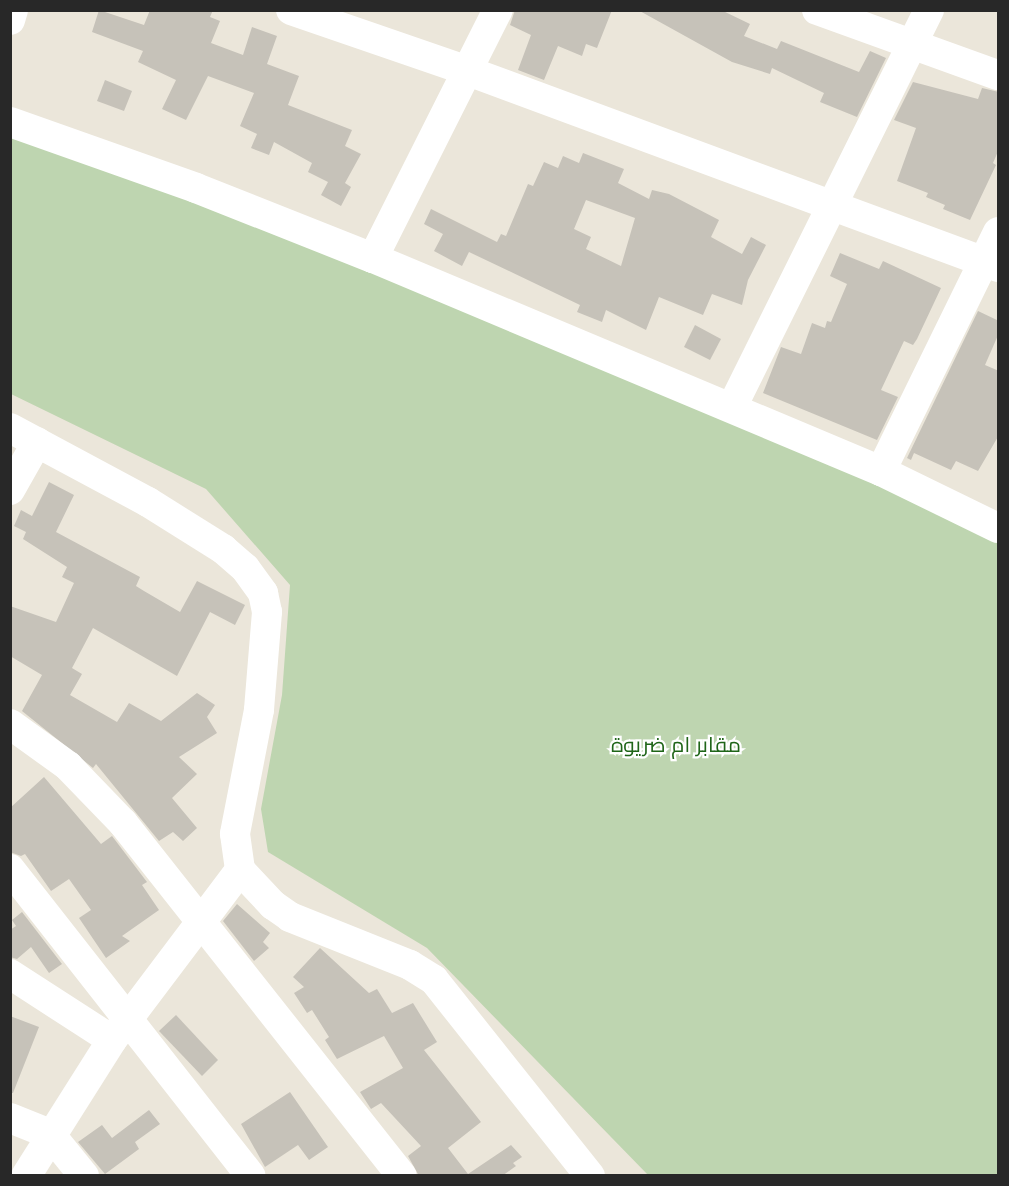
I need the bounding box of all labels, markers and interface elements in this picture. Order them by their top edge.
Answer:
park label: مقابر ام ضريوة [611,732,741,758]

